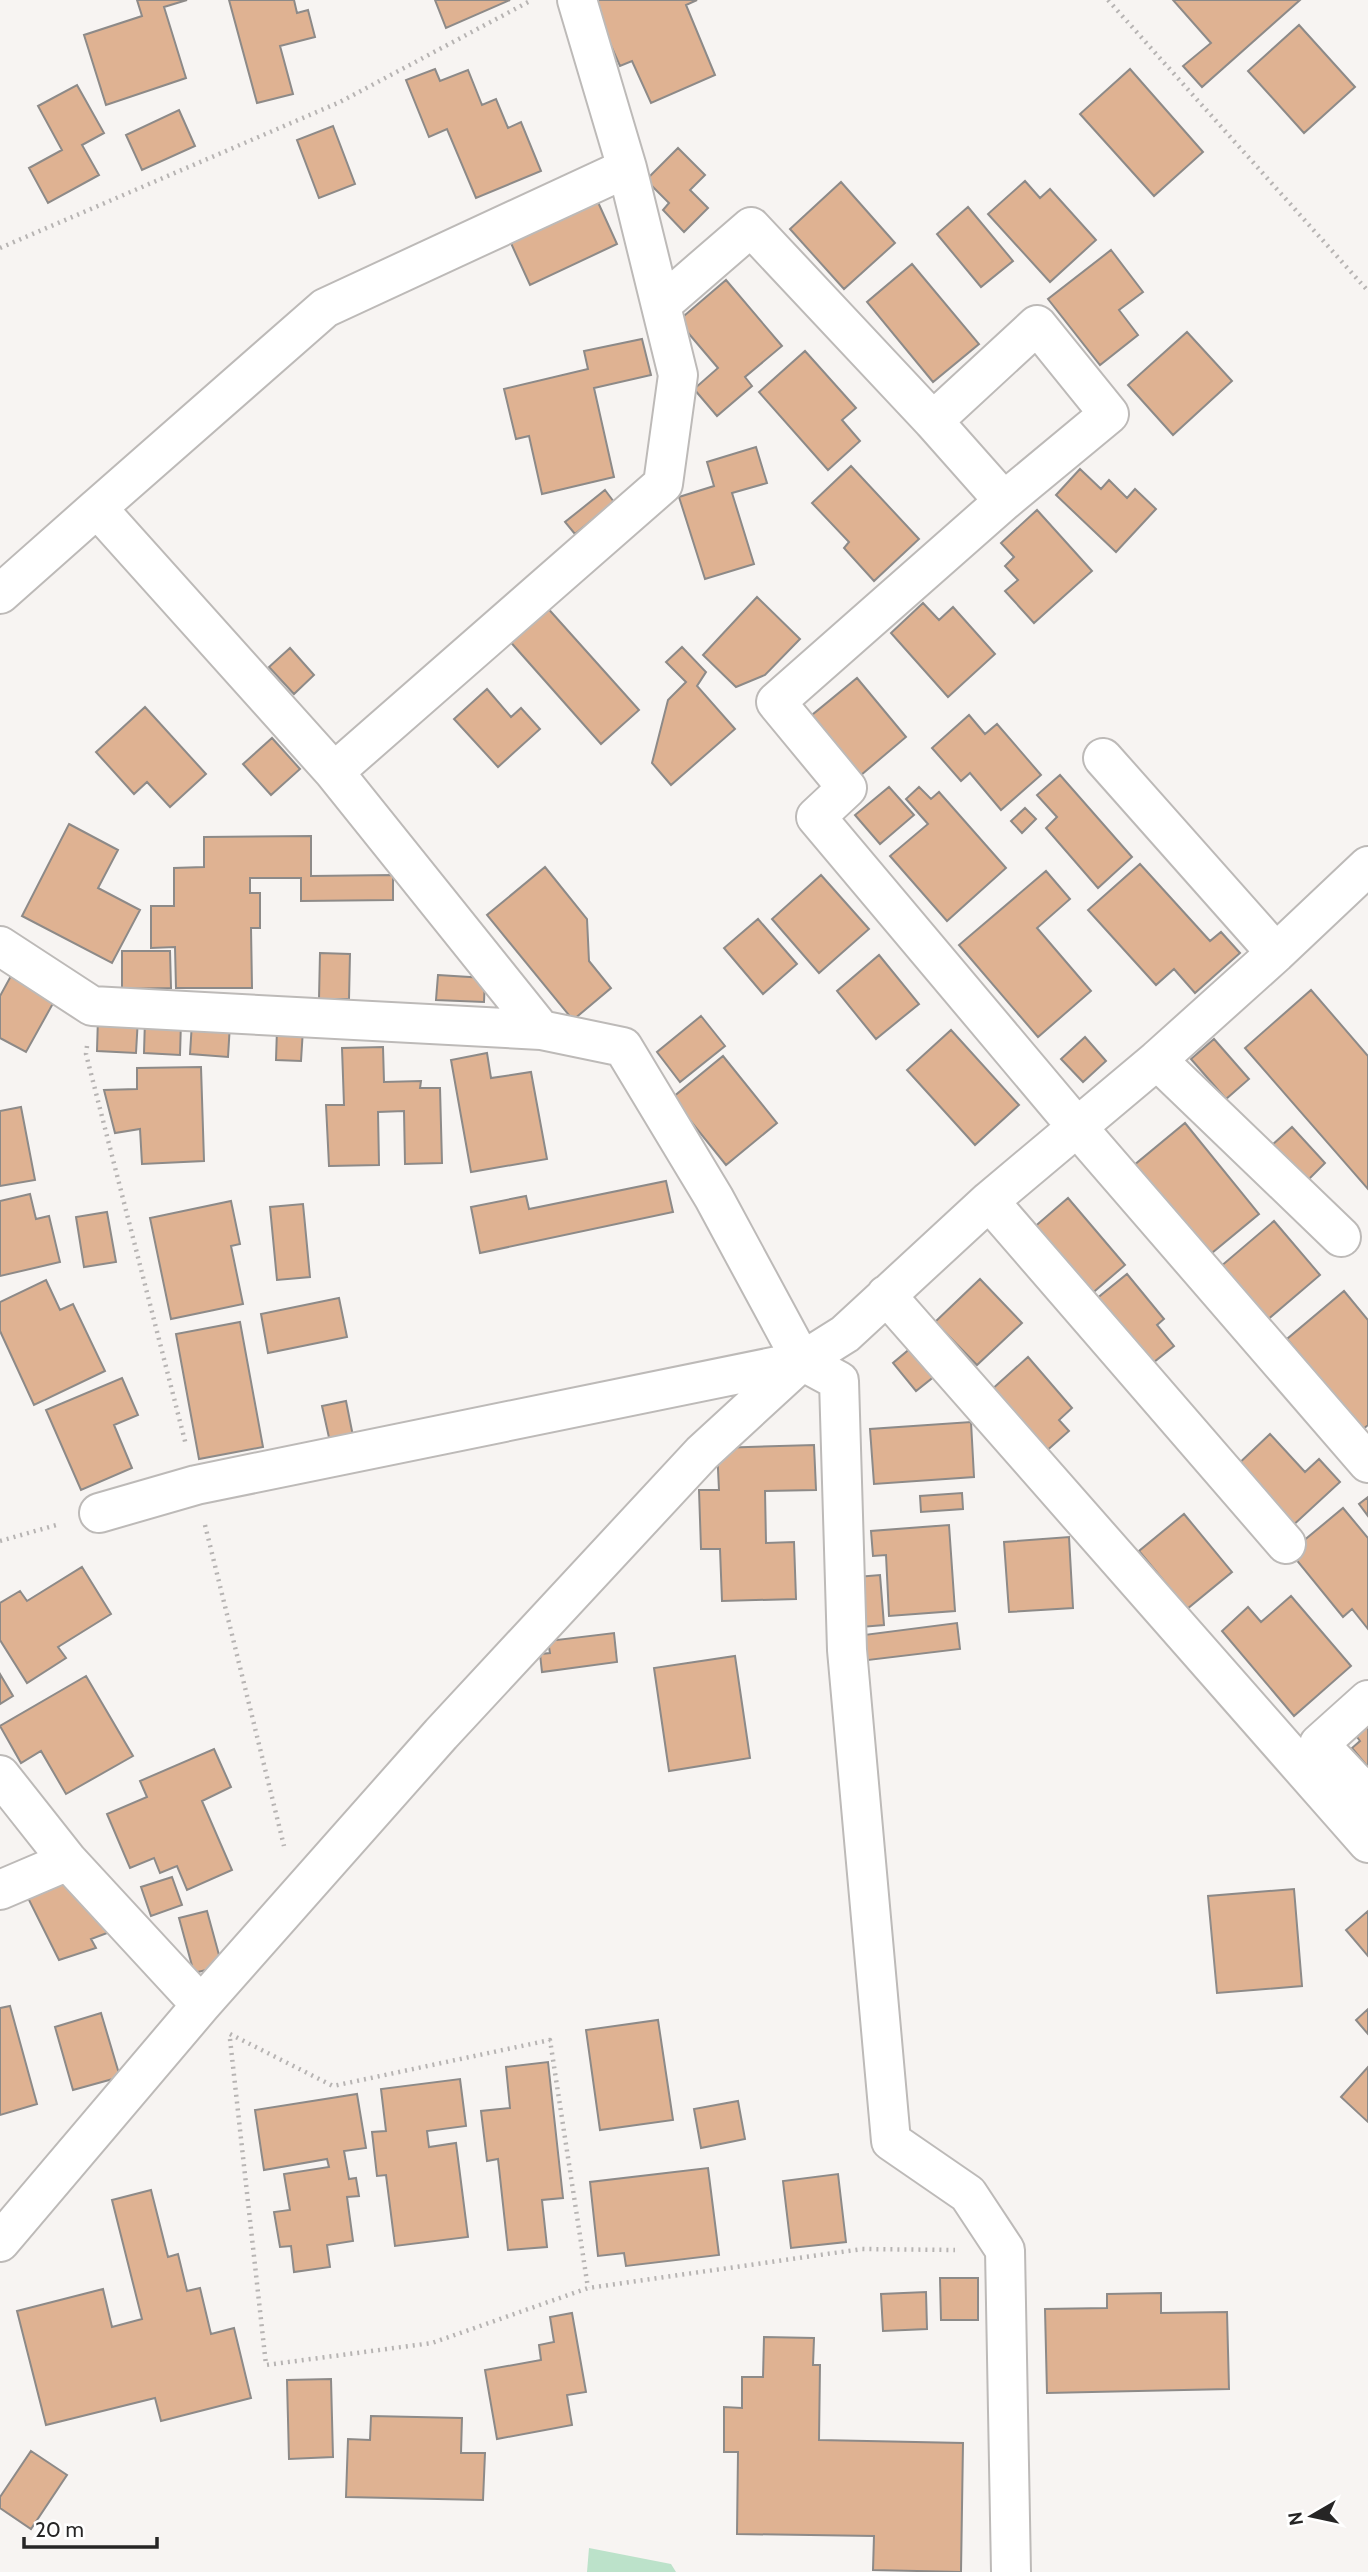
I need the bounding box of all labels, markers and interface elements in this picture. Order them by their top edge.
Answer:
north arrow [1277,2481,1347,2551]
scale bar [24,2506,158,2550]
text: N [1283,2510,1308,2527]
text: 20 m [35,2517,84,2542]

